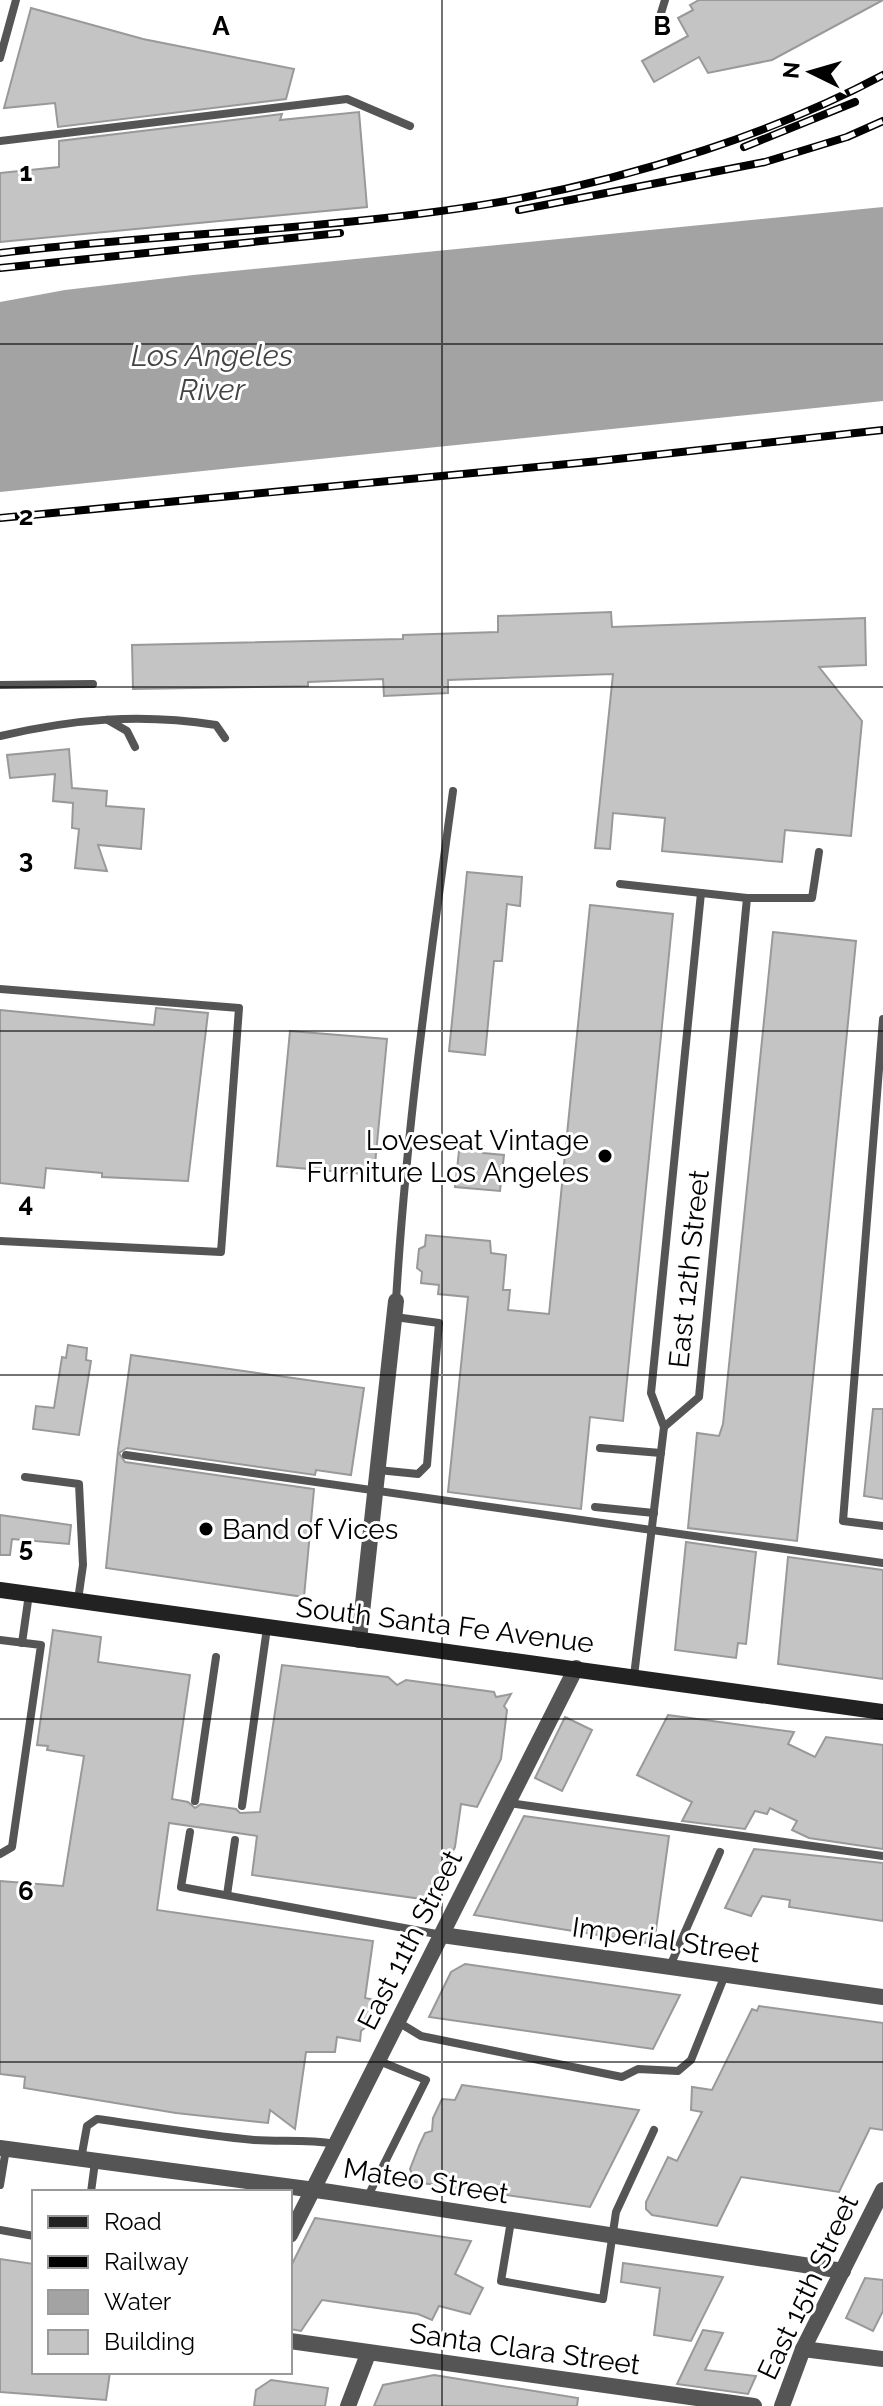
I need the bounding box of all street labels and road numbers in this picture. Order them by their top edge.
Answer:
street label: East 12th Street [662,1168,716,1370]
street label: South Santa Fe Avenue [294,1590,596,1660]
street label: East 11th Street [351,1844,470,2035]
street label: Imperial Street [570,1911,763,1970]
street label: Mateo Street [341,2152,511,2210]
street label: East 15th Street [751,2189,865,2385]
street label: Santa Clara Street [408,2317,643,2382]

